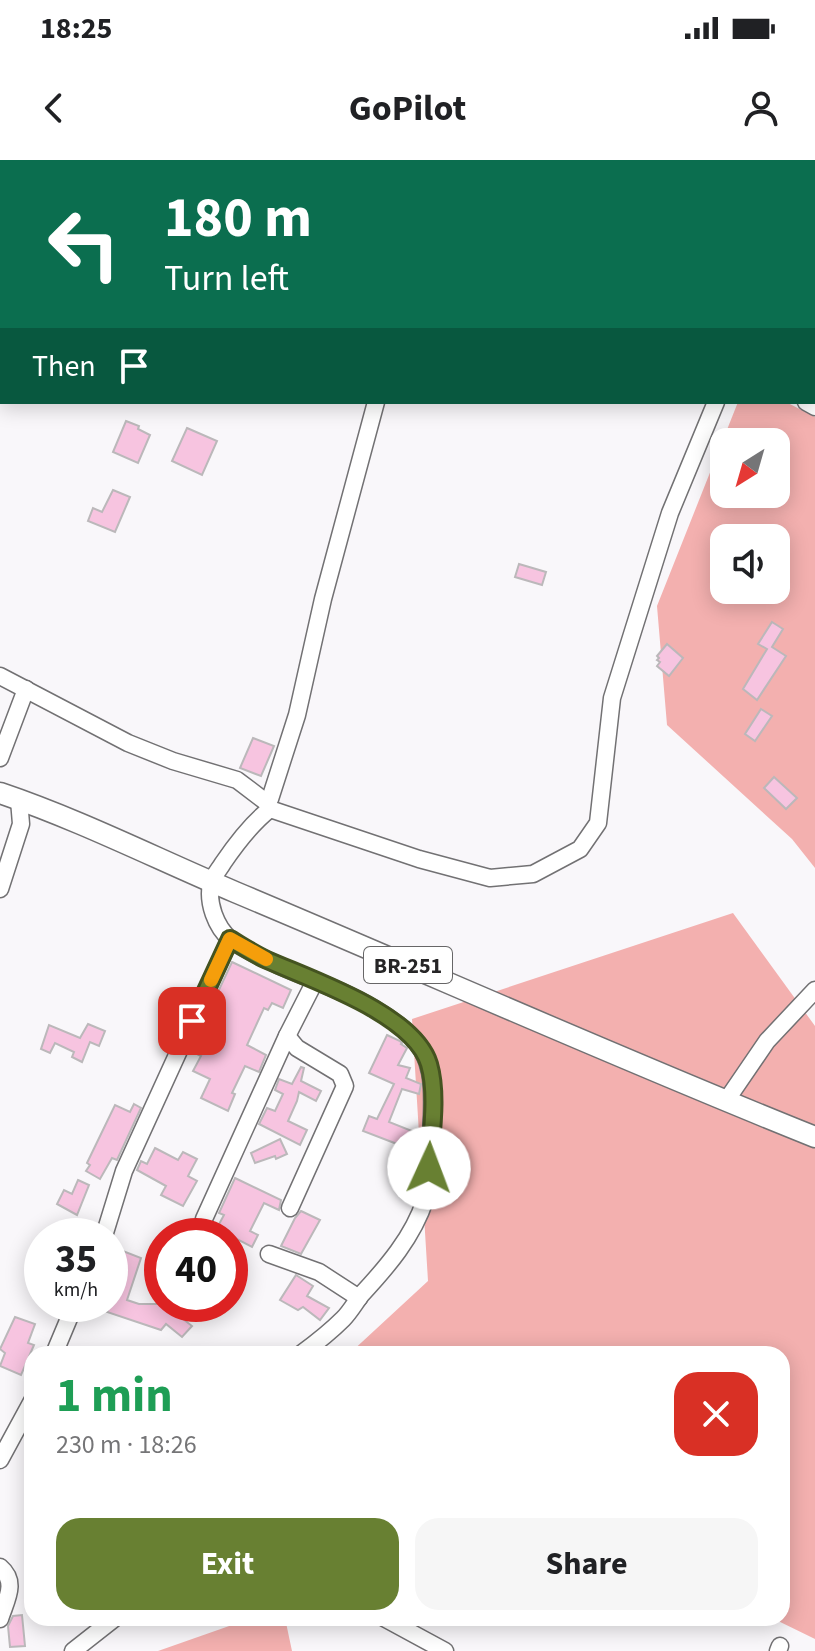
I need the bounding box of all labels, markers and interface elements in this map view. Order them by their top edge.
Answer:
text: 18:25 [40,7,112,50]
text: GoPilot [349,83,466,134]
icon: back [32,86,76,130]
icon: person [739,86,783,130]
text: 180 m [164,179,312,258]
icon: left [32,192,136,296]
text: Turn left [164,253,289,304]
icon: arrive [112,344,156,388]
text: Then [32,345,96,388]
north arrow [710,428,790,508]
map controls [710,428,790,604]
button: sound [710,524,790,604]
road number: BR-251 [364,947,452,983]
pin [158,987,226,1055]
icon: arrive [170,999,214,1043]
position arrow [387,1126,471,1210]
speed limit sign: 40 [144,1218,248,1322]
text: 35 [55,1231,97,1288]
text: km/h [54,1276,98,1304]
text: 1 min [56,1362,173,1430]
button: close [674,1372,758,1456]
text: 230 m · 18:26 [56,1426,197,1463]
button: Exit [56,1518,399,1610]
button: Share [415,1518,758,1610]

